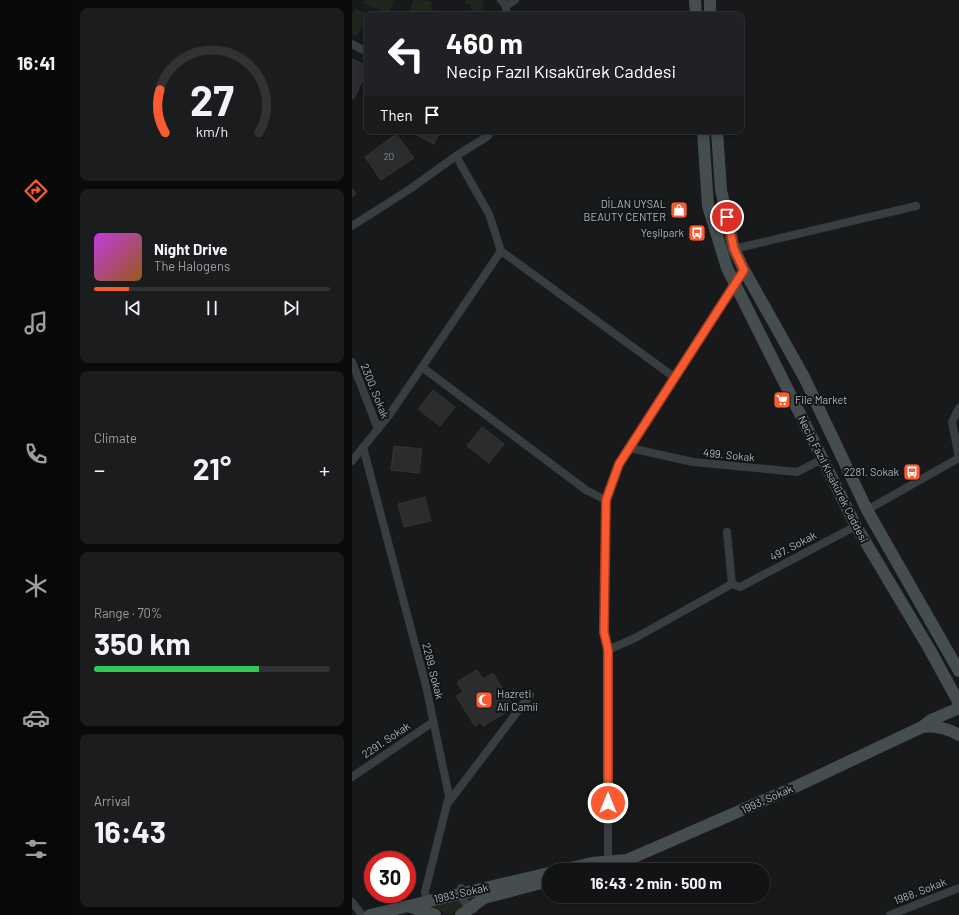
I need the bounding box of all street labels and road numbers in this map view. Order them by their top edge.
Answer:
street label: 2300. Sokak [359,361,393,421]
street label: Necip Fazıl Kısakürek Caddesi [796,413,871,545]
street label: 499. Sokak [703,445,756,464]
street label: 497. Sokak [767,528,819,563]
street label: 2289. Sokak [420,641,447,701]
street label: 2291. Sokak [359,718,413,760]
street label: 1993. Sokak [739,781,795,816]
street label: 1988. Sokak [892,874,948,907]
street label: 1993. Sokak [433,880,490,905]

